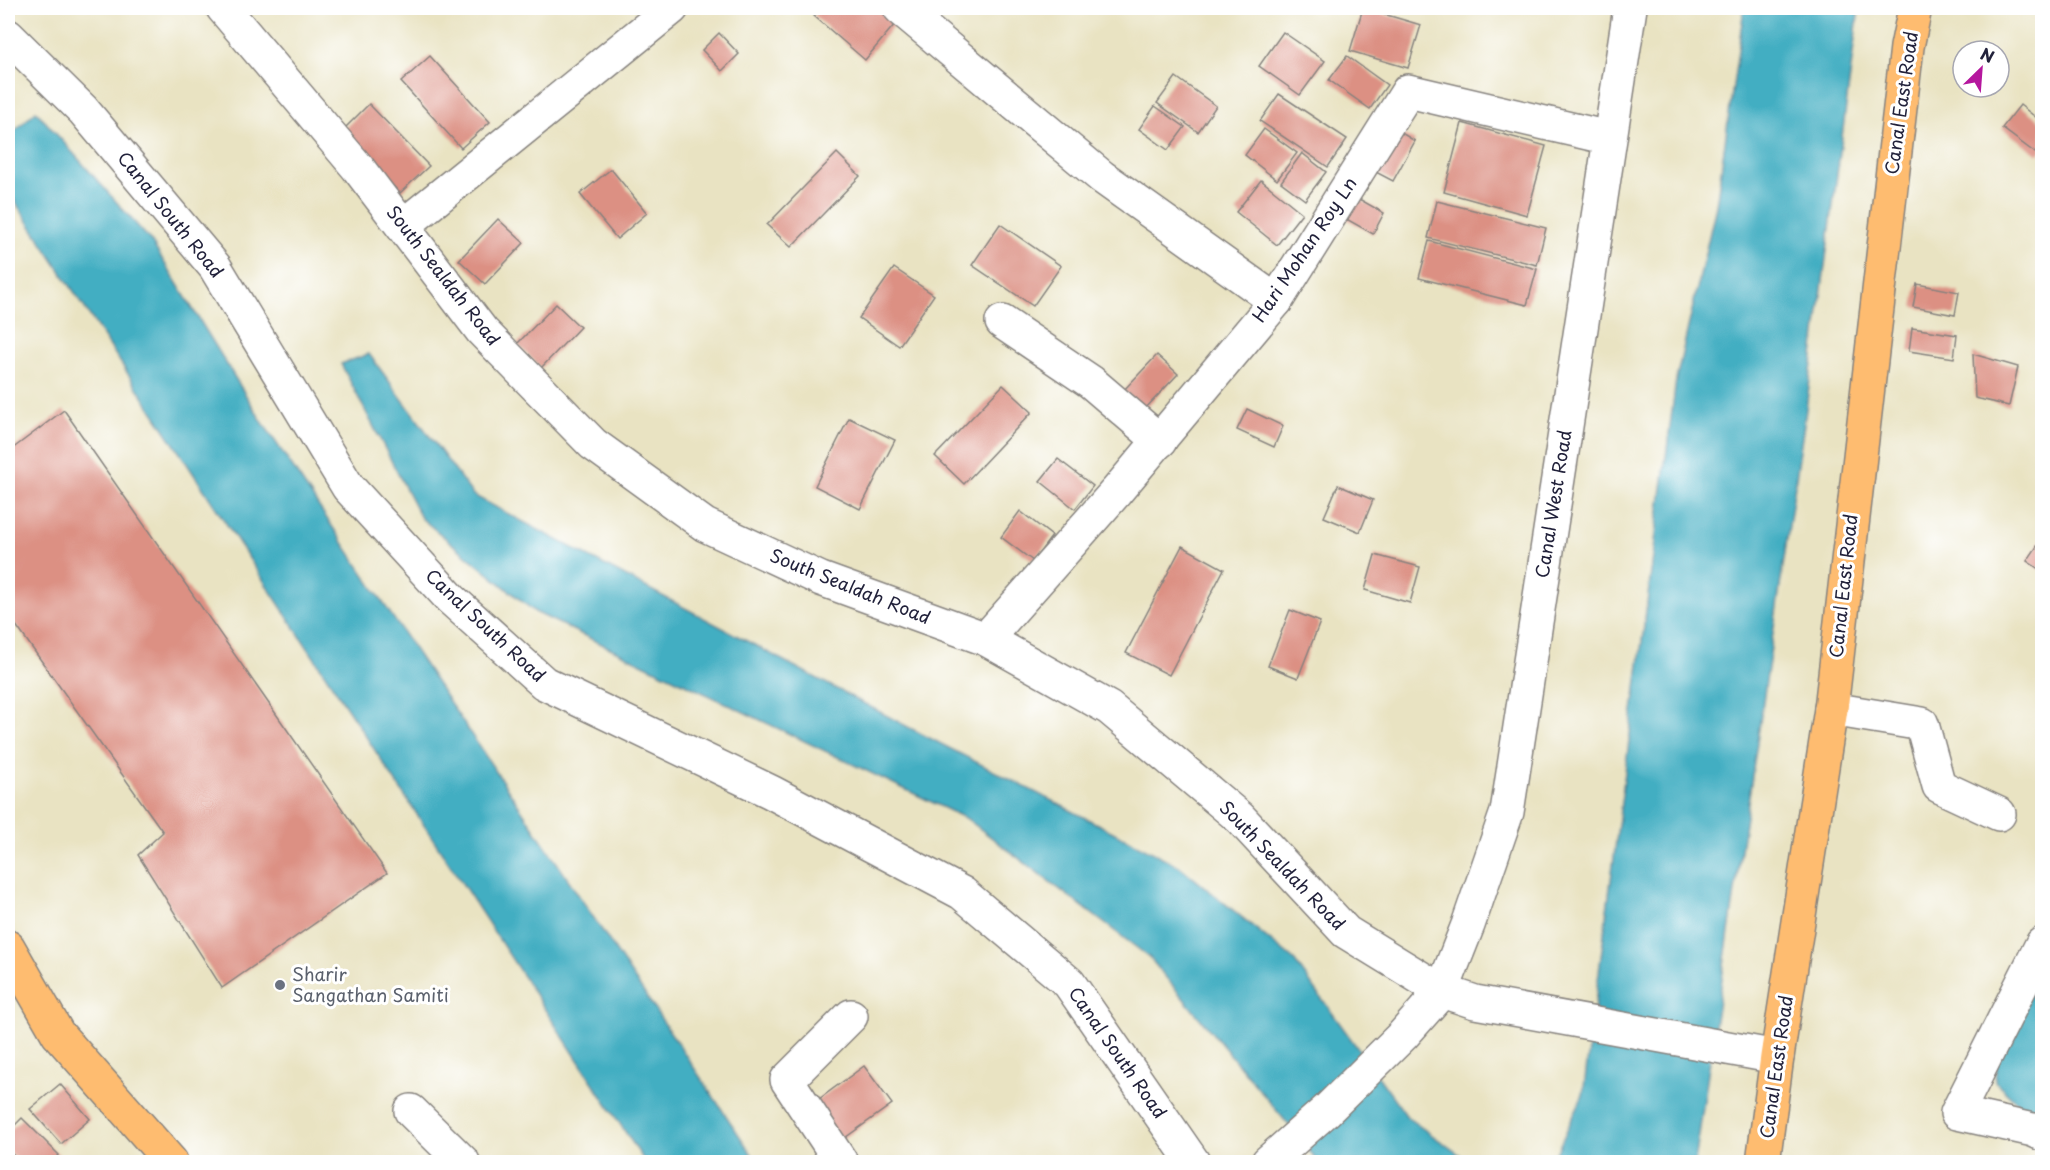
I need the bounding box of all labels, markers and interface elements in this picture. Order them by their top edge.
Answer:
street label: Canal East Road [1877,29,1924,176]
north arrow [1951,39,2011,99]
text: N [1977,41,1999,68]
street label: Canal South Road [112,145,231,283]
street label: Hari Mohan Roy Ln [1245,171,1363,327]
street label: South Sealdah Road [381,199,507,351]
street label: Canal West Road [1527,428,1578,580]
street label: Canal East Road [1822,513,1863,659]
street label: South Sealdah Road [766,541,935,630]
street label: Canal South Road [420,562,552,688]
street label: South Sealdah Road [1214,794,1352,936]
place label: Sharir Sangathan Samiti [292,960,449,1008]
marker: Sharir Sangathan Samiti [273,978,287,992]
street label: Canal South Road [1062,981,1174,1124]
street label: Canal East Road [1752,993,1799,1140]

